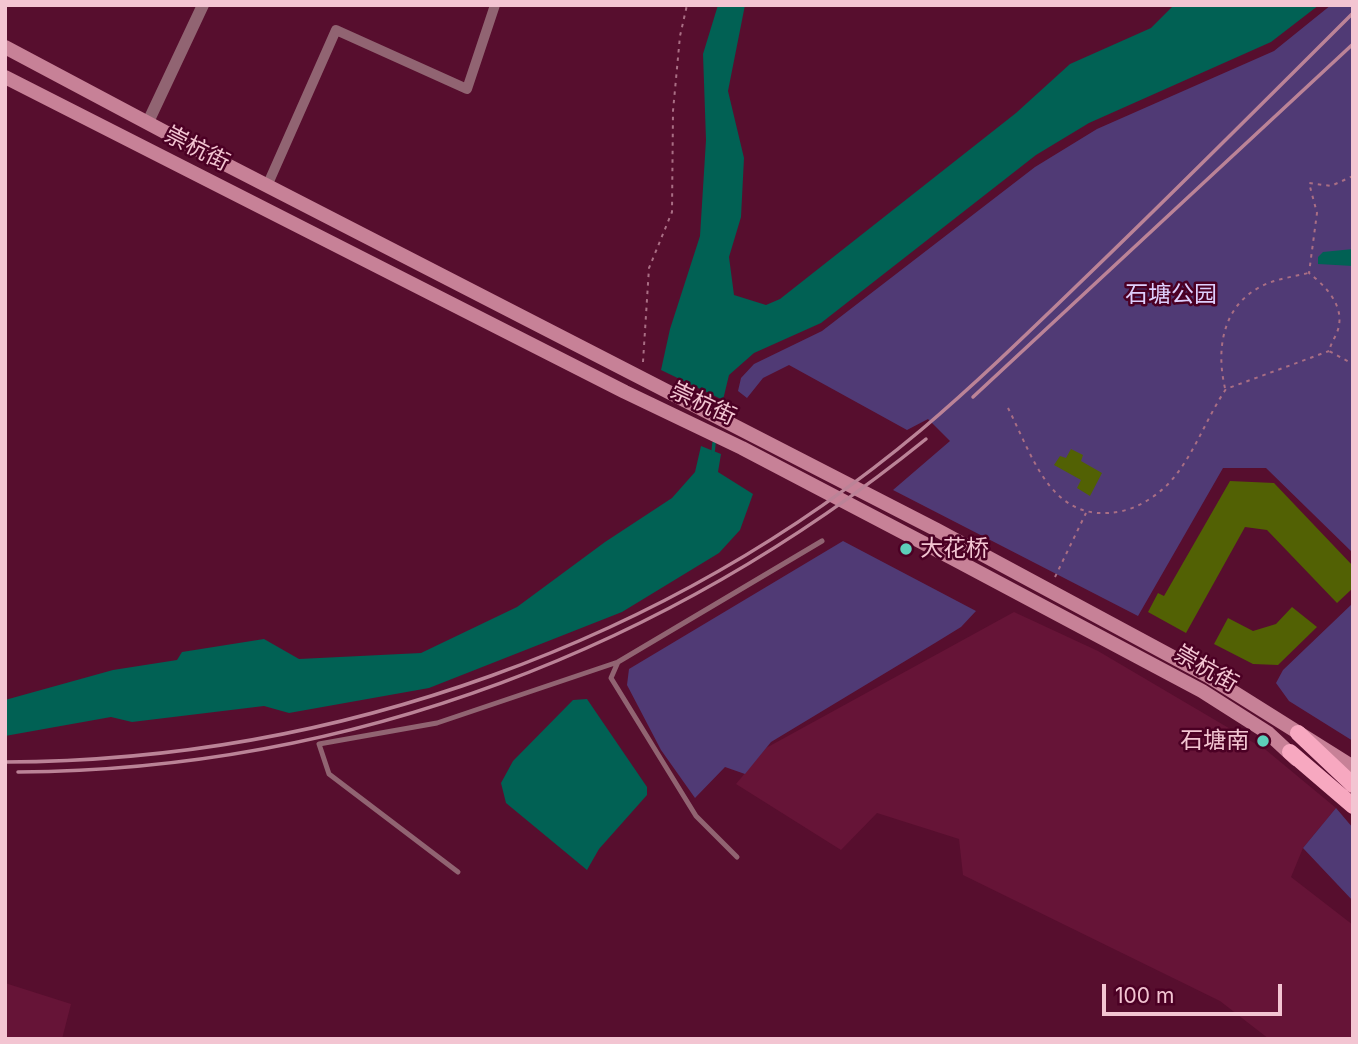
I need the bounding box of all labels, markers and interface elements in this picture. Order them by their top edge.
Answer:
street label: 崇杭街 [160,121,234,177]
park label: 石塘公园 [1125,281,1217,309]
street label: 崇杭街 [666,377,740,431]
place label: 大花桥 [920,535,989,563]
marker: 大花桥 [898,541,914,557]
street label: 崇杭街 [1169,640,1243,698]
place label: 石塘南 [1180,727,1249,755]
marker: 石塘南 [1255,733,1271,749]
scale bar [1106,970,1286,1014]
text: 100 m [1115,983,1174,1008]

